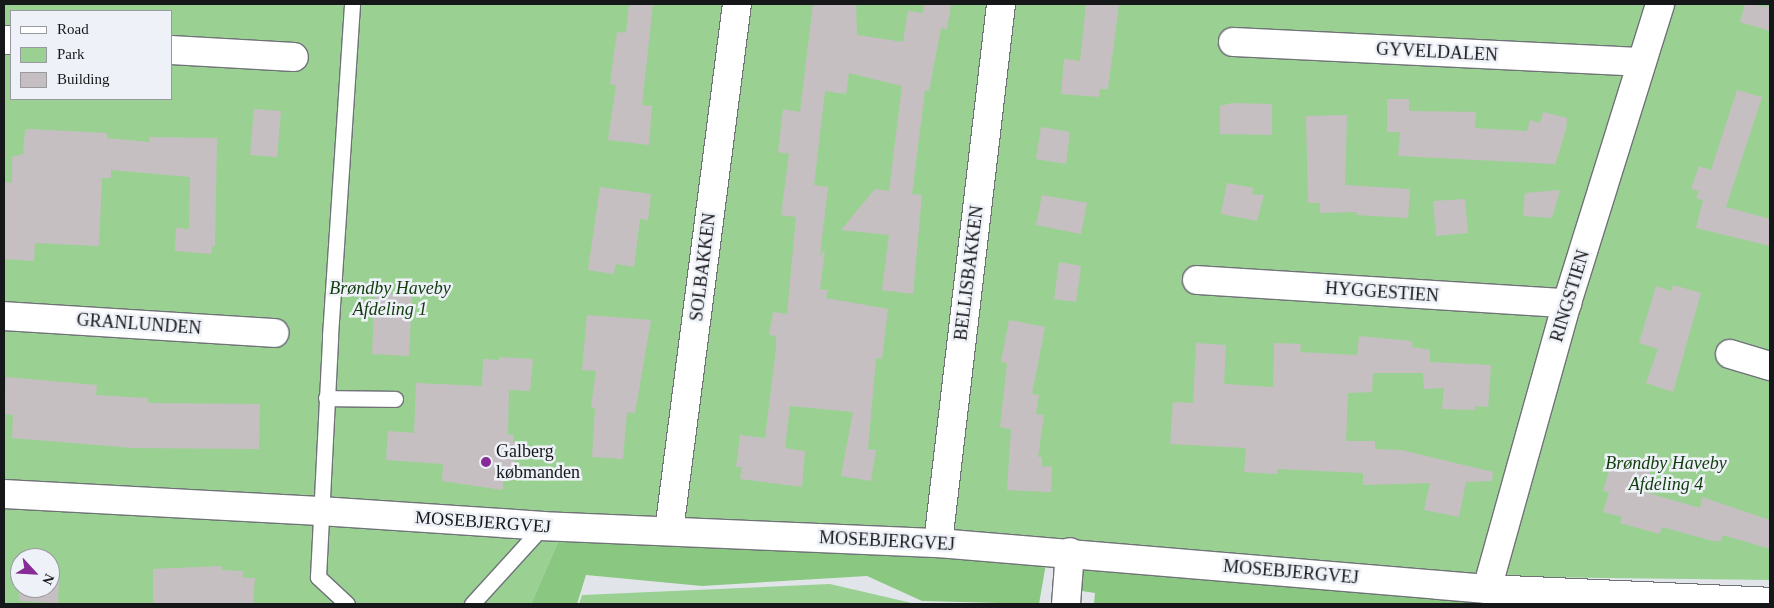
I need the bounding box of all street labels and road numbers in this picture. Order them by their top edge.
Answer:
street label: GYVELDALEN [1376,38,1498,66]
street label: BELLISBAKKEN [950,204,988,342]
street label: SOLBAKKEN [686,212,720,322]
street label: RINGSTIEN [1546,247,1594,345]
street label: HYGGESTIEN [1324,277,1440,307]
street label: GRANLUNDEN [76,309,202,339]
street label: MOSEBJERGVEJ [414,506,552,538]
street label: MOSEBJERGVEJ [819,527,955,555]
street label: MOSEBJERGVEJ [1222,555,1360,589]

